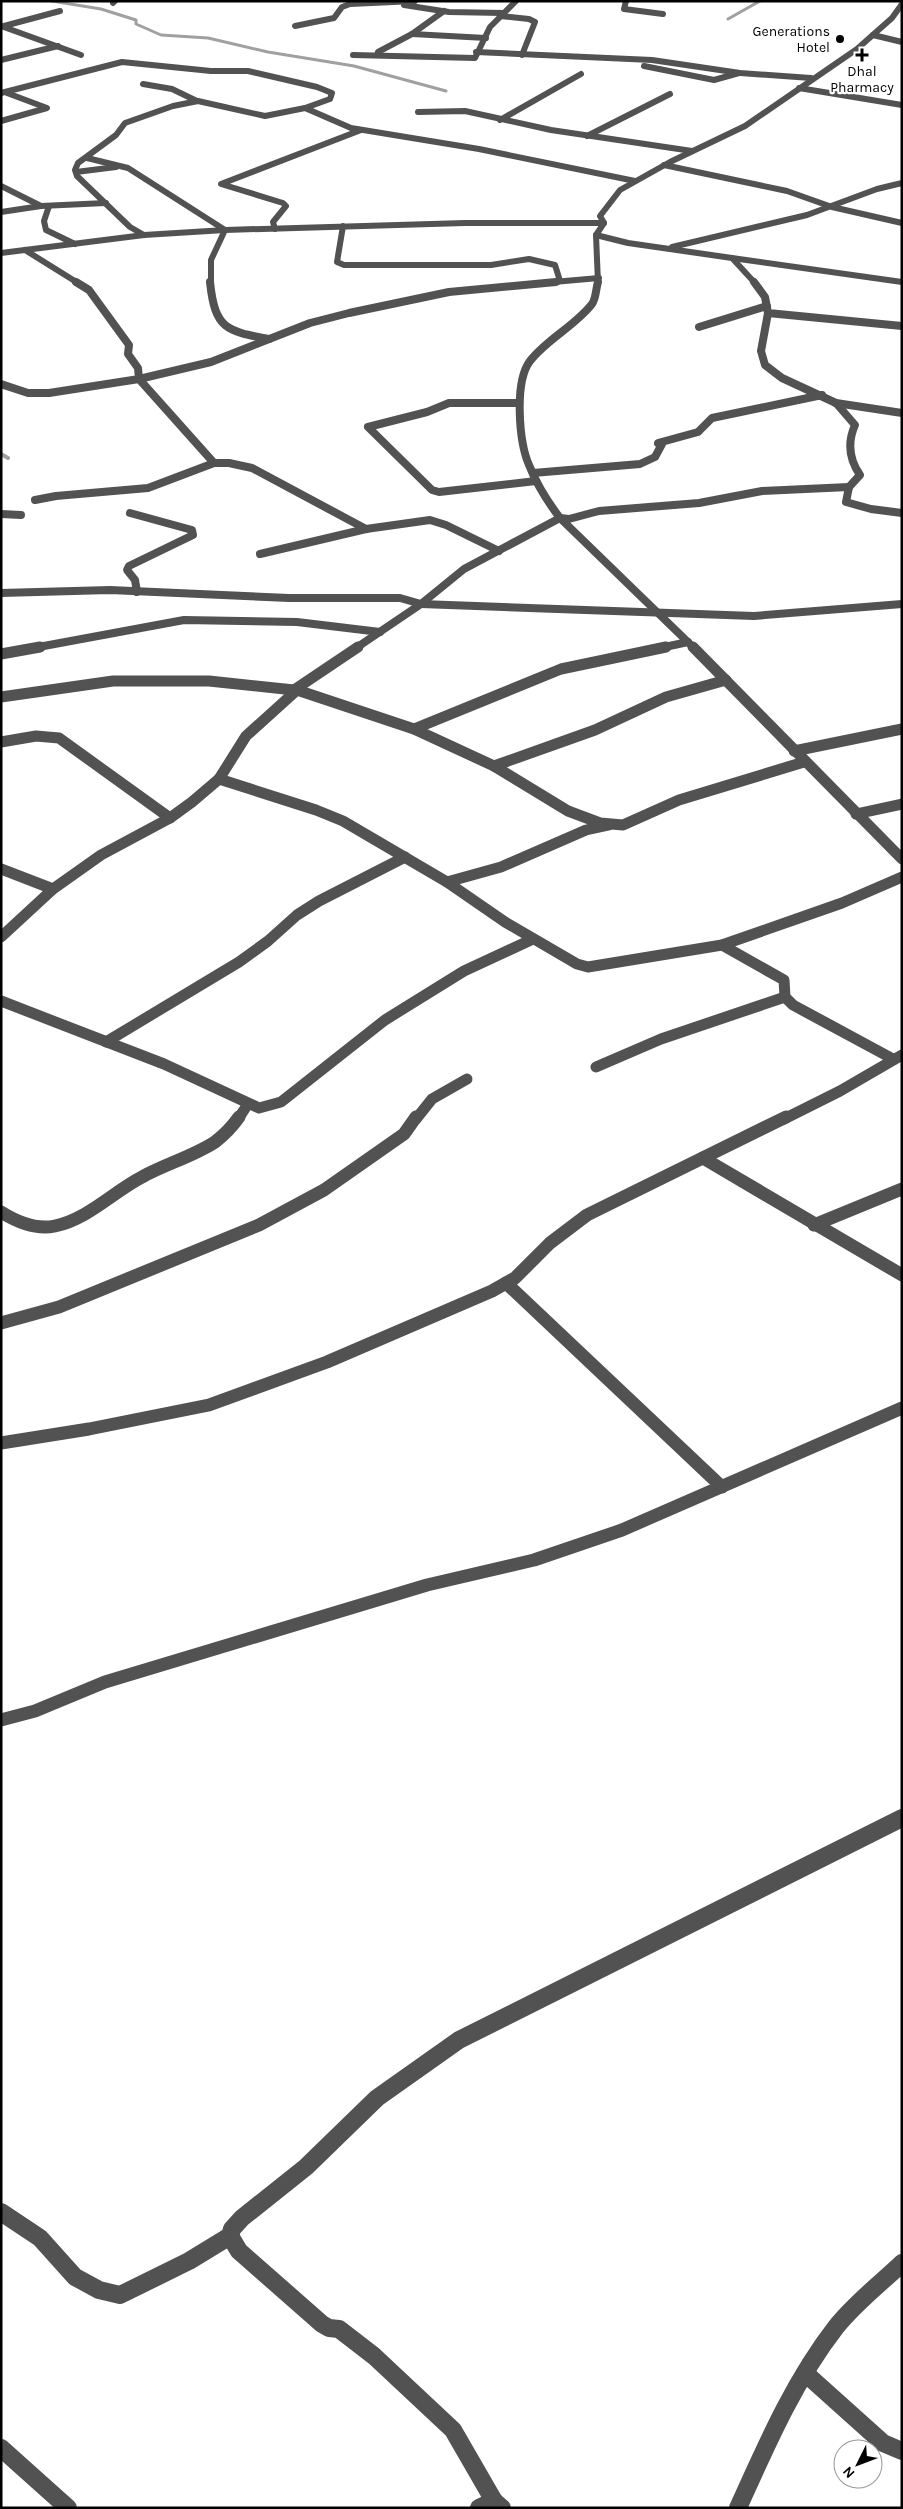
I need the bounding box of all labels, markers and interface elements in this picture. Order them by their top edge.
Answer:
place label: Generations Hotel [752,23,830,56]
marker: Generations Hotel [834,33,846,45]
marker: Dhal Pharmacy [856,49,868,61]
place label: Dhal Pharmacy [830,63,894,96]
north arrow [833,2439,883,2489]
text: N [839,2463,858,2482]

